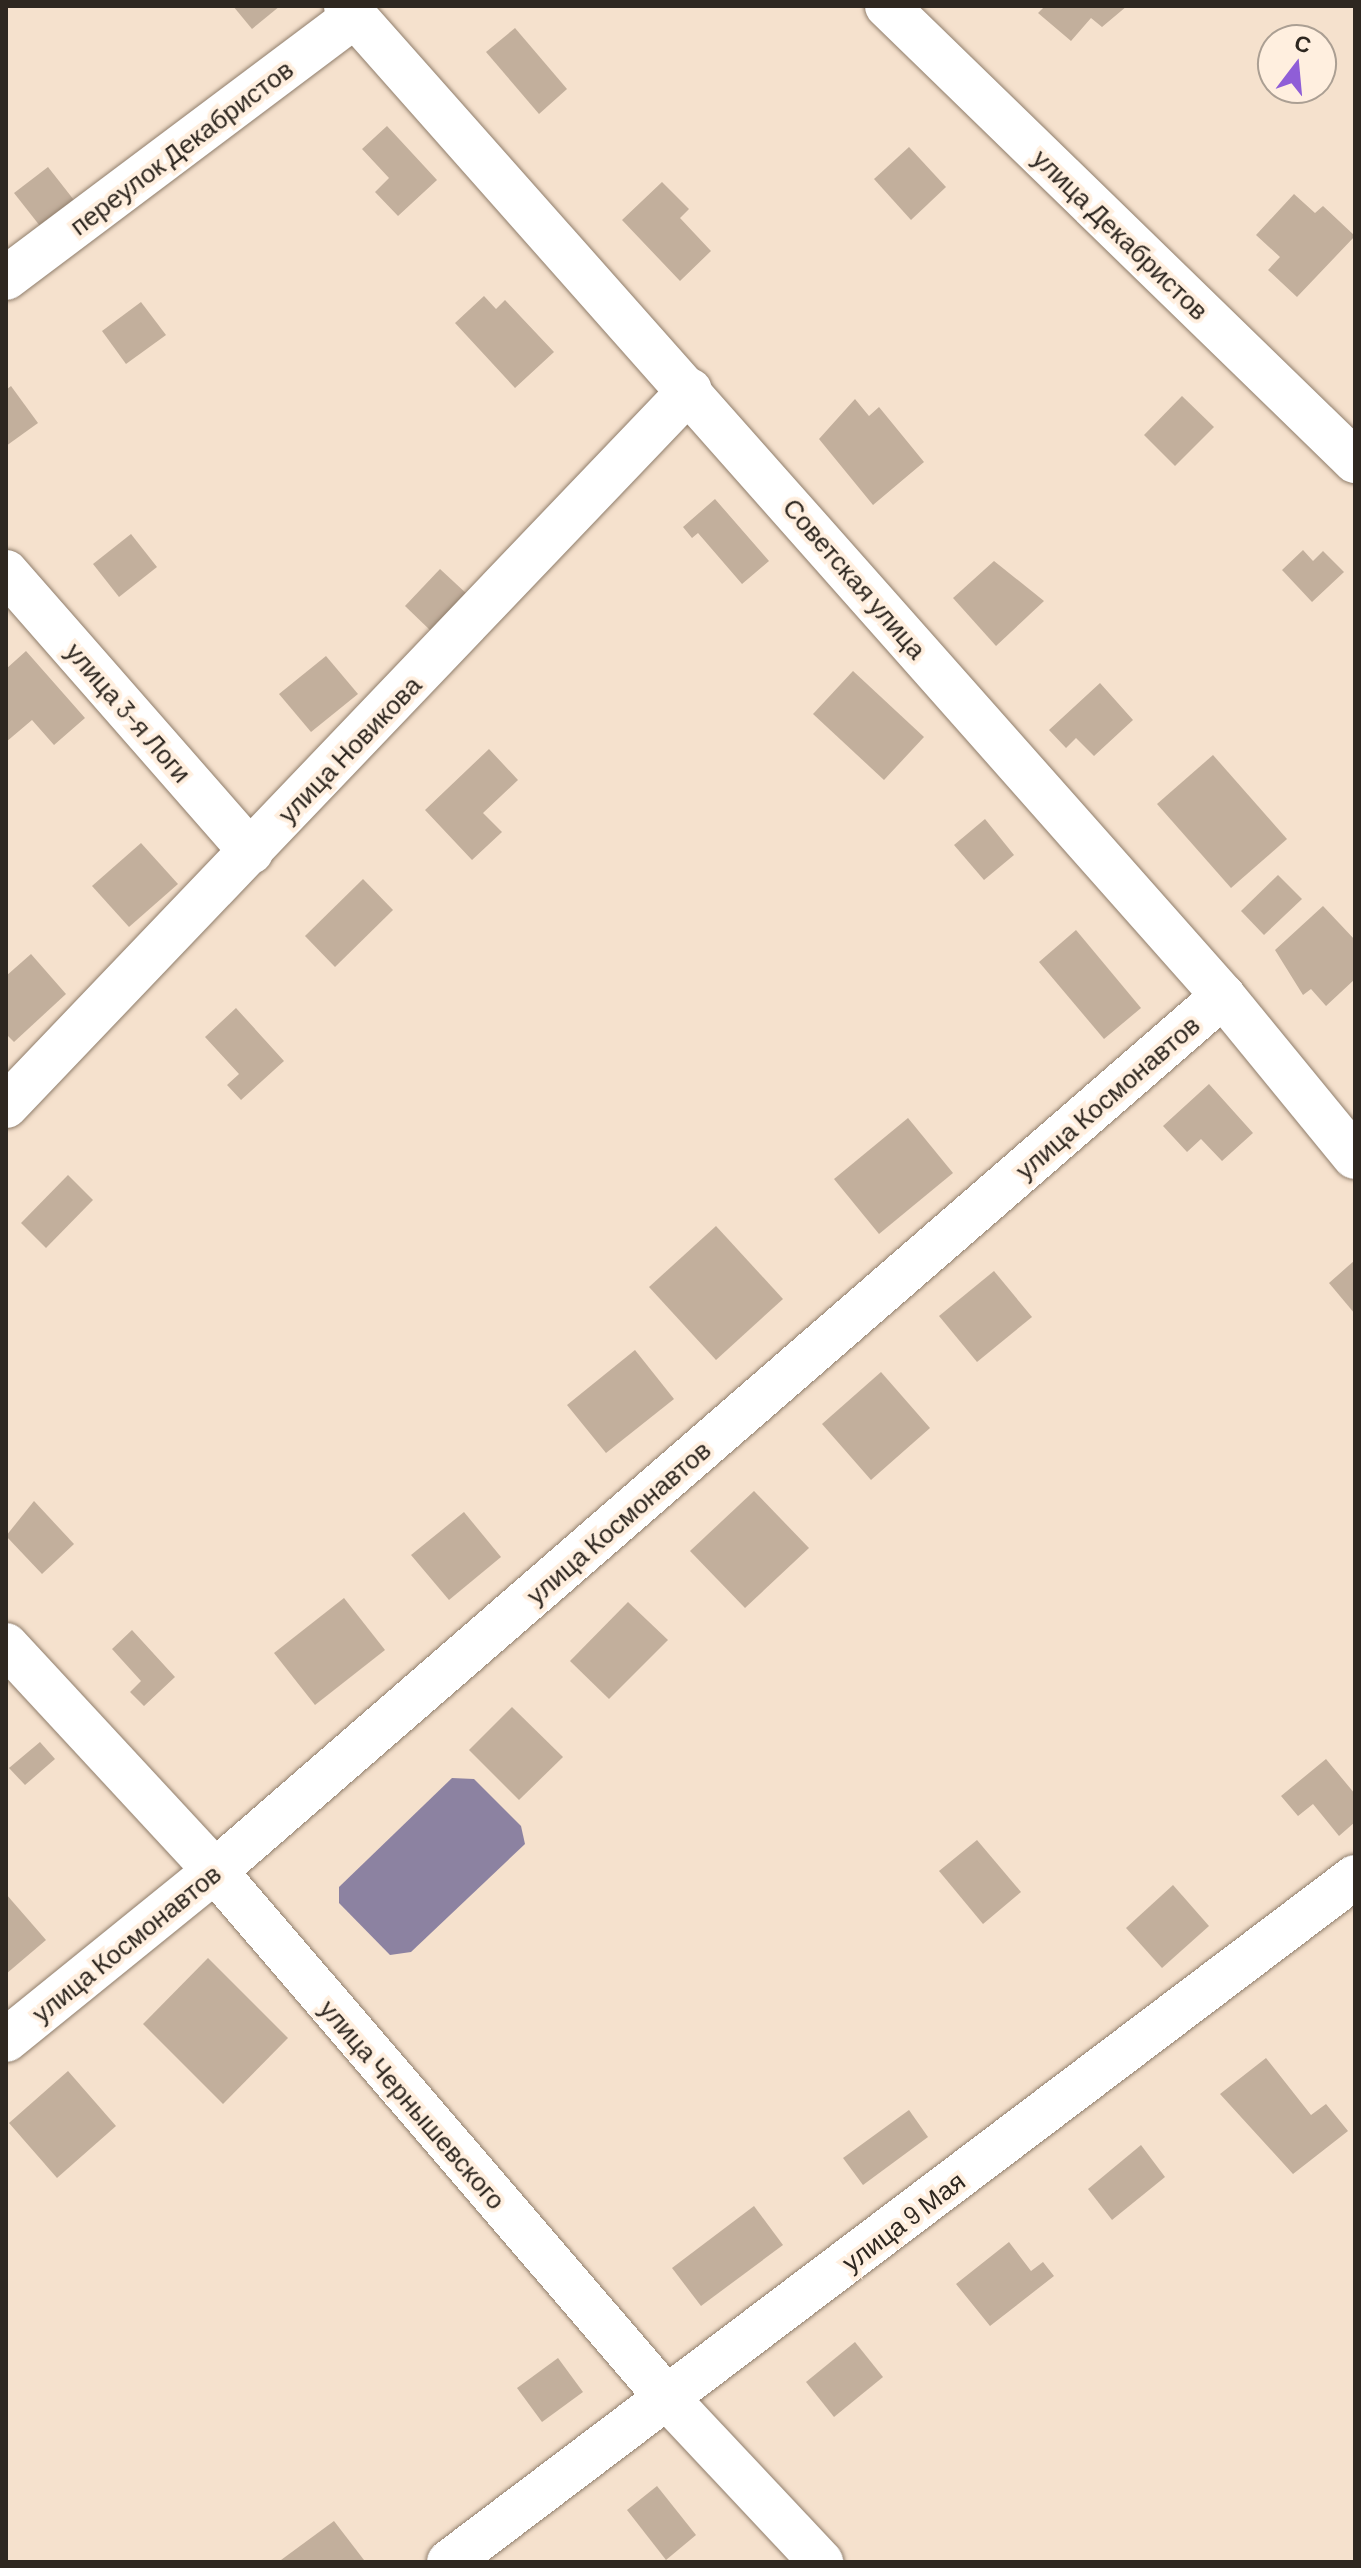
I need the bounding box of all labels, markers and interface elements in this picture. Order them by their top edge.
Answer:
north arrow [1257,24,1337,104]
text: С [1292,28,1314,58]
street label: переулок Декабристов [63,53,299,241]
street label: улица Декабристов [1027,142,1215,326]
street label: Советская улица [777,491,933,665]
street label: улица 3-я Логи [60,636,198,788]
street label: улица Новикова [271,669,427,829]
street label: улица Космонавтов [1009,1009,1205,1185]
street label: улица Космонавтов [520,1434,716,1610]
street label: улица Космонавтов [25,1857,227,2029]
street label: улица Чернышевского [314,1993,512,2215]
street label: улица 9 Мая [835,2165,971,2277]

